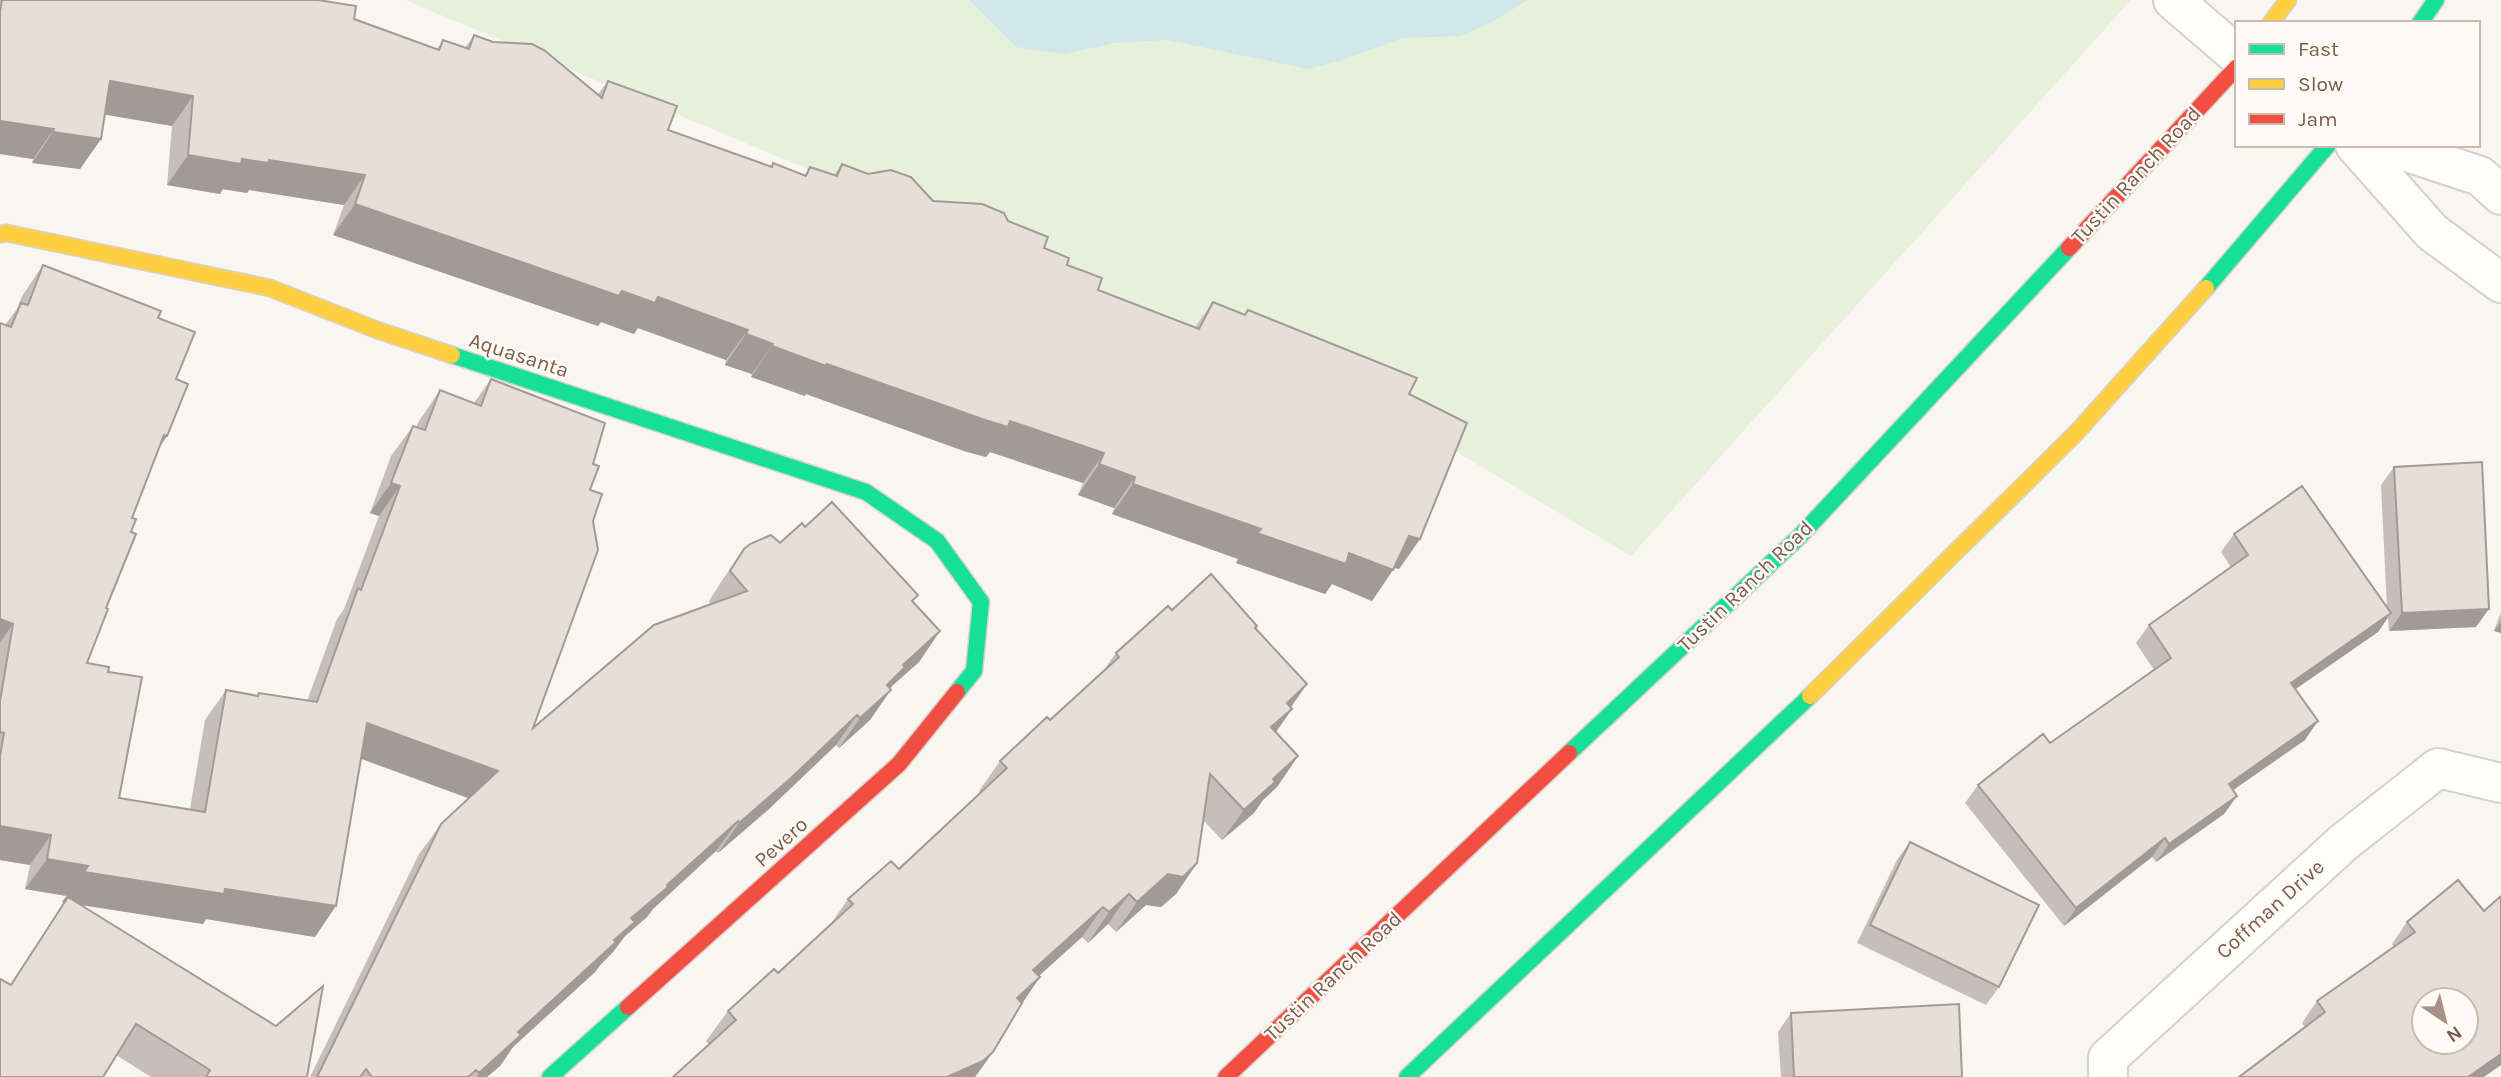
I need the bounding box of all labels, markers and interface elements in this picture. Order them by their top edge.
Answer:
legend [2235,21,2480,147]
text: Fast [2298,37,2339,61]
text: Slow [2298,72,2343,96]
street label: Tustin Ranch Road [2066,102,2206,248]
text: Jam [2298,107,2338,131]
street label: Aquasanta [466,328,572,382]
street label: Tustin Ranch Road [1672,515,1818,657]
street label: Pevero [750,812,812,872]
street label: Coffman Drive [2211,854,2329,964]
street label: Tustin Ranch Road [1260,906,1406,1046]
north arrow [2410,986,2480,1056]
text: N [2442,1021,2466,1047]

